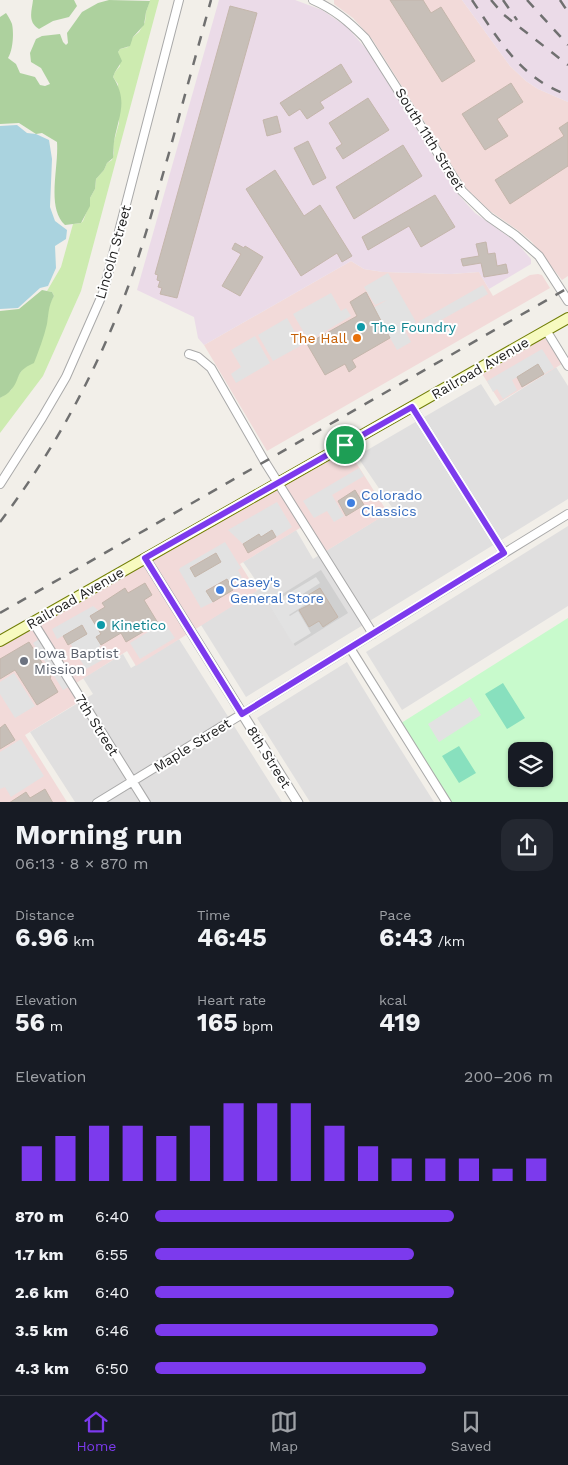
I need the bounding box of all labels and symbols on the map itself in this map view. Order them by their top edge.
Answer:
street label: South 11th Street [392,85,468,193]
street label: Lincoln Street [92,203,134,301]
place label: The Foundry [371,319,457,335]
marker: The Foundry [355,321,367,333]
place label: The Hall [291,330,348,346]
marker: The Hall [351,332,363,344]
street label: Railroad Avenue [429,334,531,402]
pin [324,424,366,466]
place label: Colorado Classics [361,487,422,519]
marker: Colorado Classics [345,497,357,509]
street label: Railroad Avenue [24,564,126,632]
place label: Casey's General Store [230,574,324,606]
marker: Casey's General Store [214,584,226,596]
place label: Kinetico [111,617,166,633]
marker: Kinetico [95,619,107,631]
place label: Iowa Baptist Mission [34,645,119,677]
marker: Iowa Baptist Mission [18,655,30,667]
street label: 7th Street [72,691,122,759]
street label: Maple Street [151,715,234,775]
street label: 8th Street [244,723,294,791]

